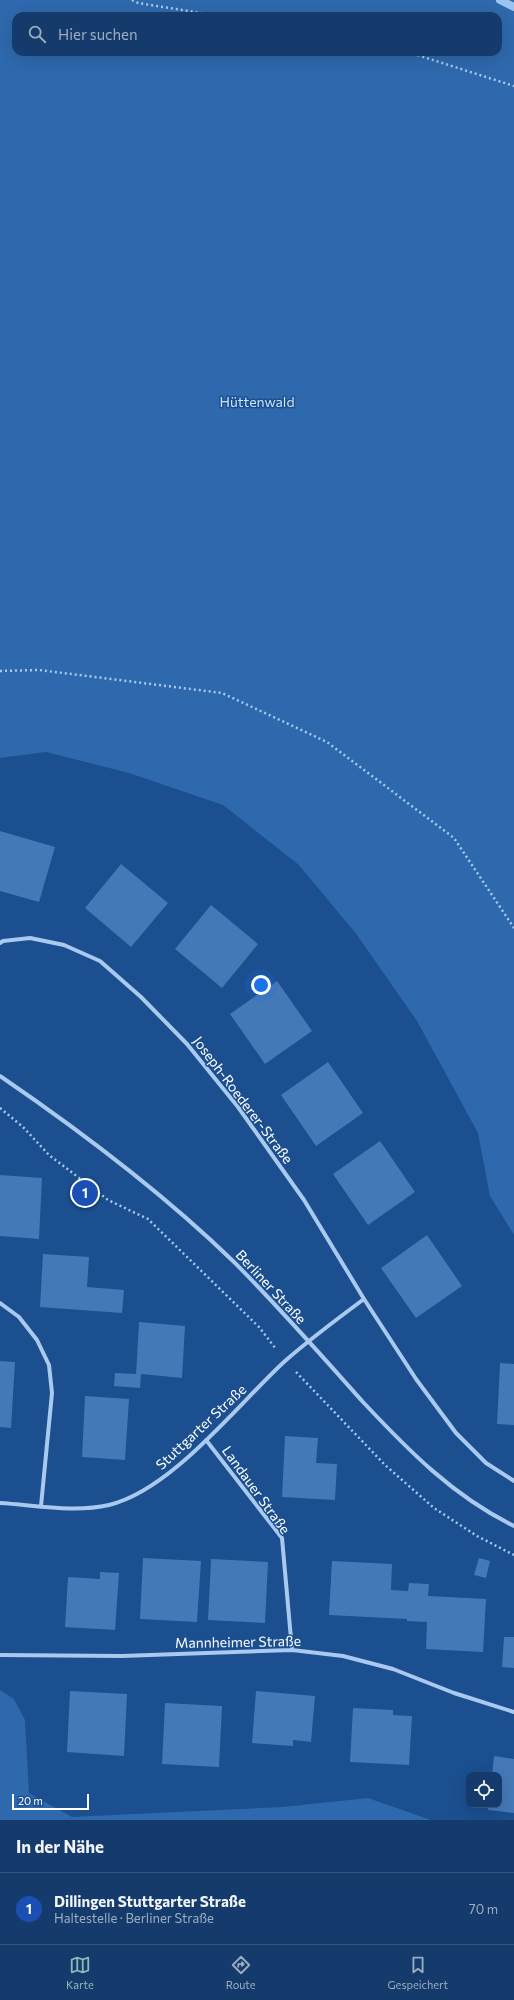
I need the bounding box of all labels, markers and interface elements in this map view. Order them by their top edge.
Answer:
search box [12,12,502,56]
icon: search [26,23,48,45]
text: Hier suchen [58,25,138,43]
park label: Hüttenwald [220,393,294,410]
your location [251,975,271,995]
street label: Joseph-Roederer-Straße [190,1033,297,1167]
pin: 1 [72,1178,98,1208]
street label: Berliner Straße [233,1246,310,1327]
street label: Stuttgarter Straße [152,1380,249,1473]
street label: Landauer Straße [219,1442,294,1537]
street label: Mannheimer Straße [175,1632,301,1651]
map controls [466,1772,502,1808]
button: locate [466,1772,502,1808]
scale bar [12,1792,89,1811]
text: 20 m [18,1794,43,1807]
text: In der Nähe [16,1836,104,1857]
text: Dillingen Stuttgarter Straße [54,1892,246,1910]
text: 1 [26,1901,32,1917]
text: 70 m [469,1901,498,1917]
text: Haltestelle · Berliner Straße [54,1910,214,1926]
tab: Karte [66,1954,94,1991]
tab: Route [226,1954,256,1991]
tab: Gespeichert [388,1954,448,1991]

